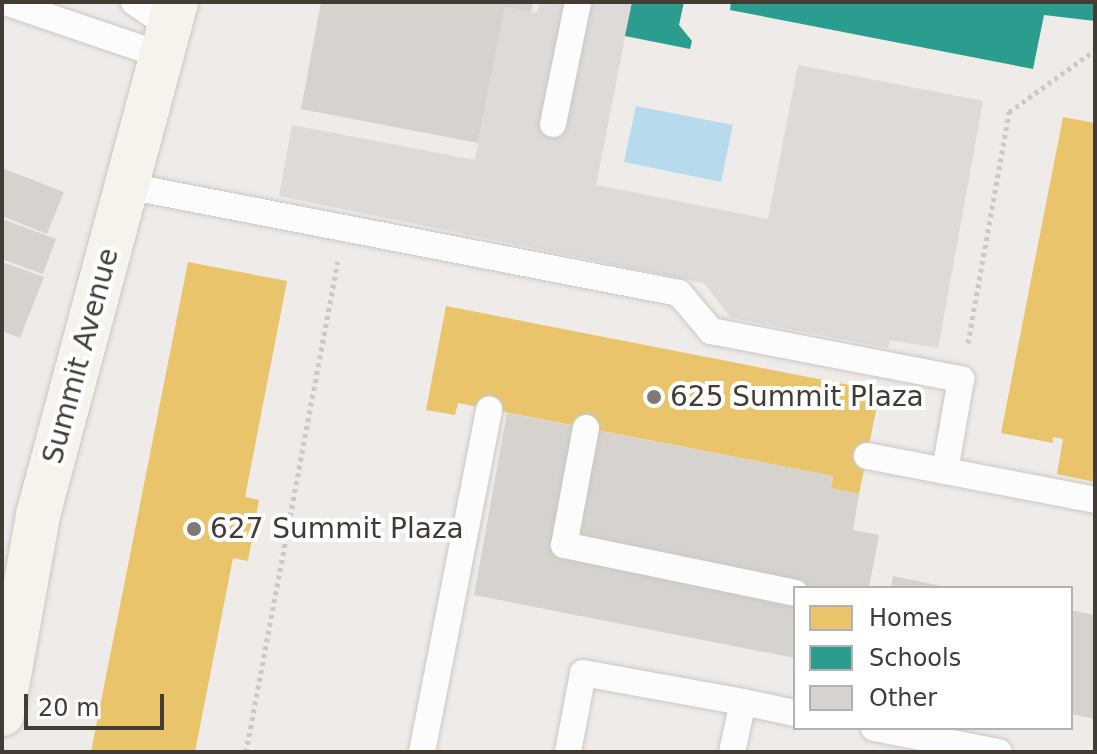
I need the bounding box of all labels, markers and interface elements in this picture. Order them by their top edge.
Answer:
street label: Summit Avenue [36,245,126,467]
place label: 625 Summit Plaza [670,380,924,414]
marker: 625 Summit Plaza [645,388,663,406]
place label: 627 Summit Plaza [210,512,464,546]
marker: 627 Summit Plaza [185,520,203,538]
legend [793,586,1073,730]
text: Homes [869,604,952,632]
text: Schools [869,644,961,672]
scale bar [28,678,168,728]
text: Other [869,684,937,712]
text: 20 m [38,694,100,722]

